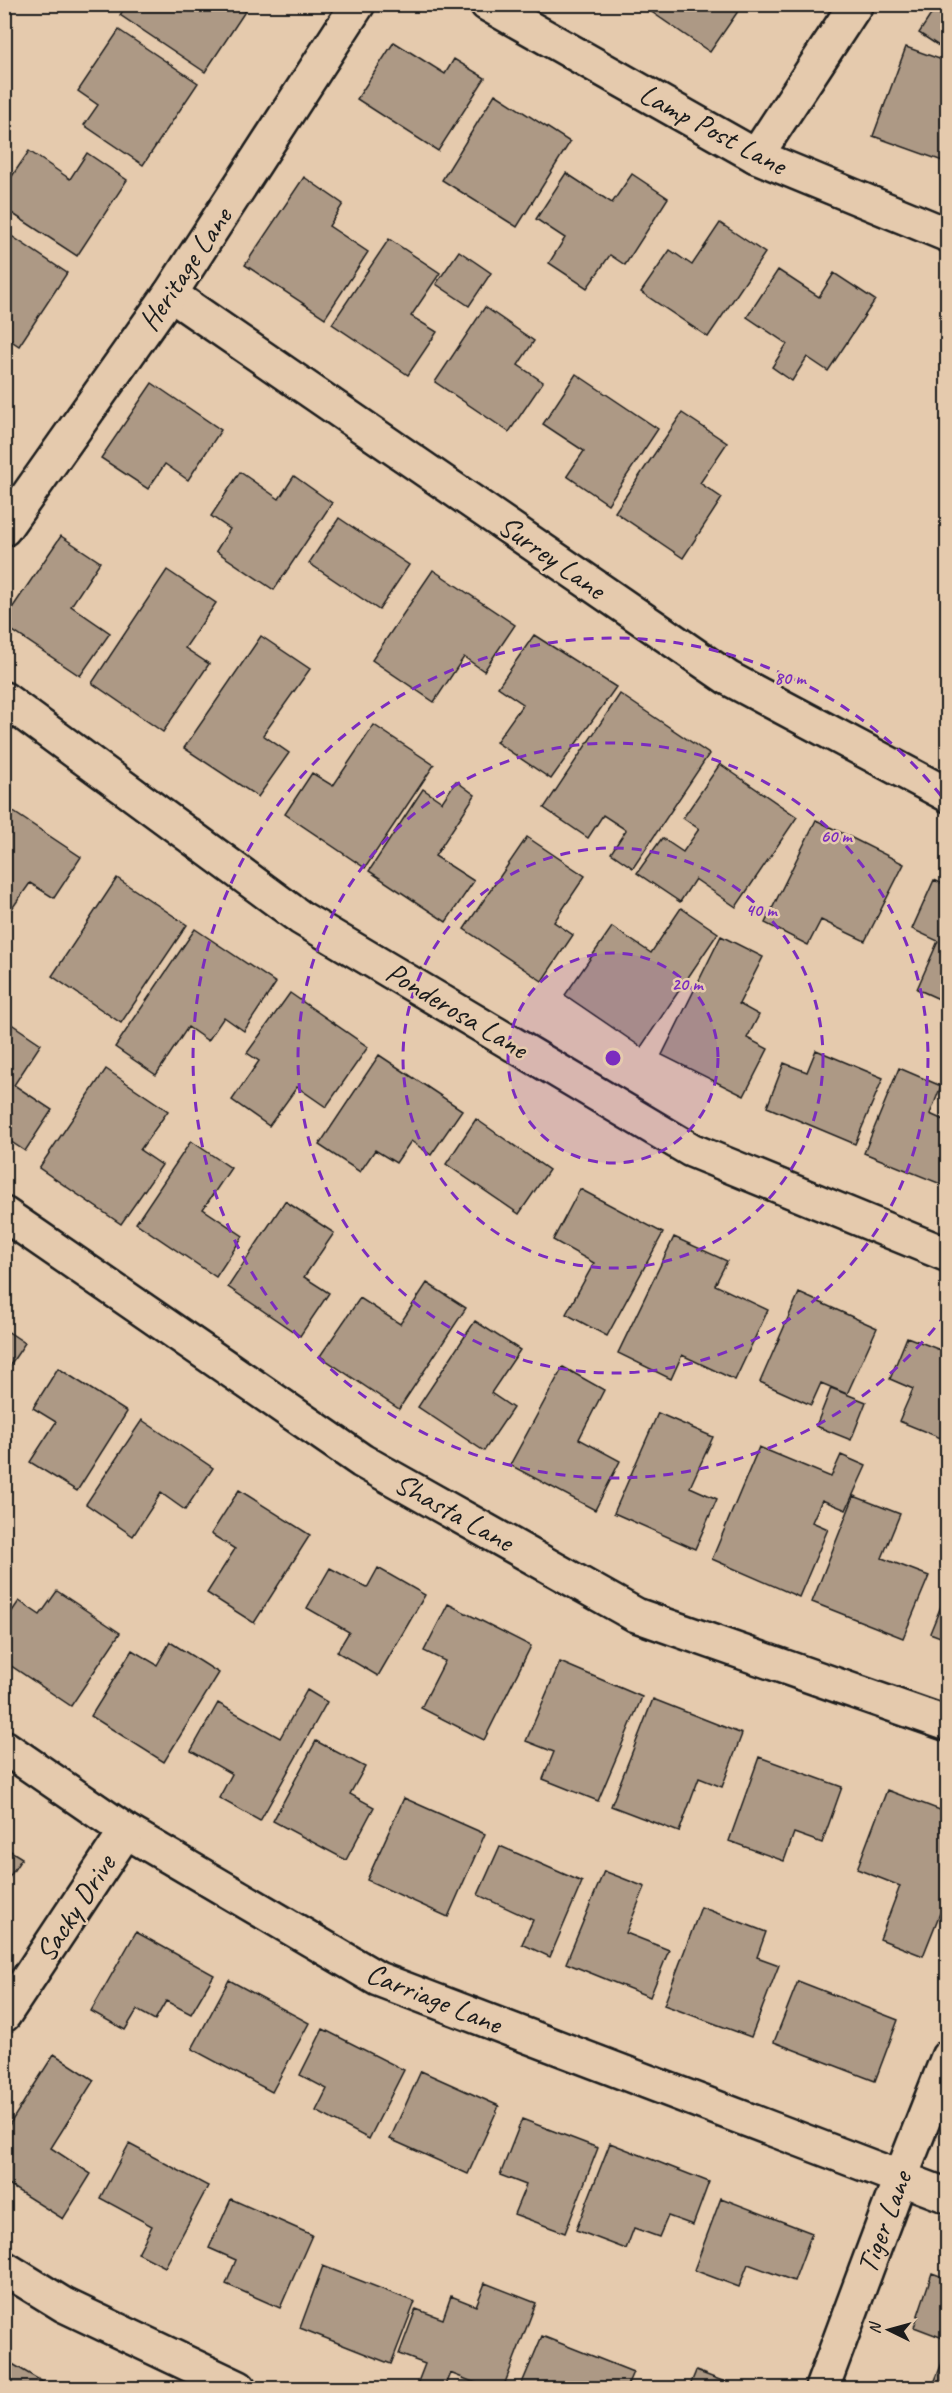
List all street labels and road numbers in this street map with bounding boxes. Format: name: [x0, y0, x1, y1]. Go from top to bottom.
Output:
street label: Lamp Post Lane: [633, 74, 795, 185]
street label: Heritage Lane: [130, 198, 241, 338]
street label: Surrey Lane: [491, 506, 615, 609]
street label: Ponderosa Lane: [379, 953, 537, 1068]
street label: Shasta Lane: [388, 1464, 522, 1561]
street label: Sacky Drive: [26, 1845, 125, 1969]
street label: Carriage Lane: [361, 1954, 509, 2043]
street label: Tiger Lane: [848, 2163, 921, 2279]

